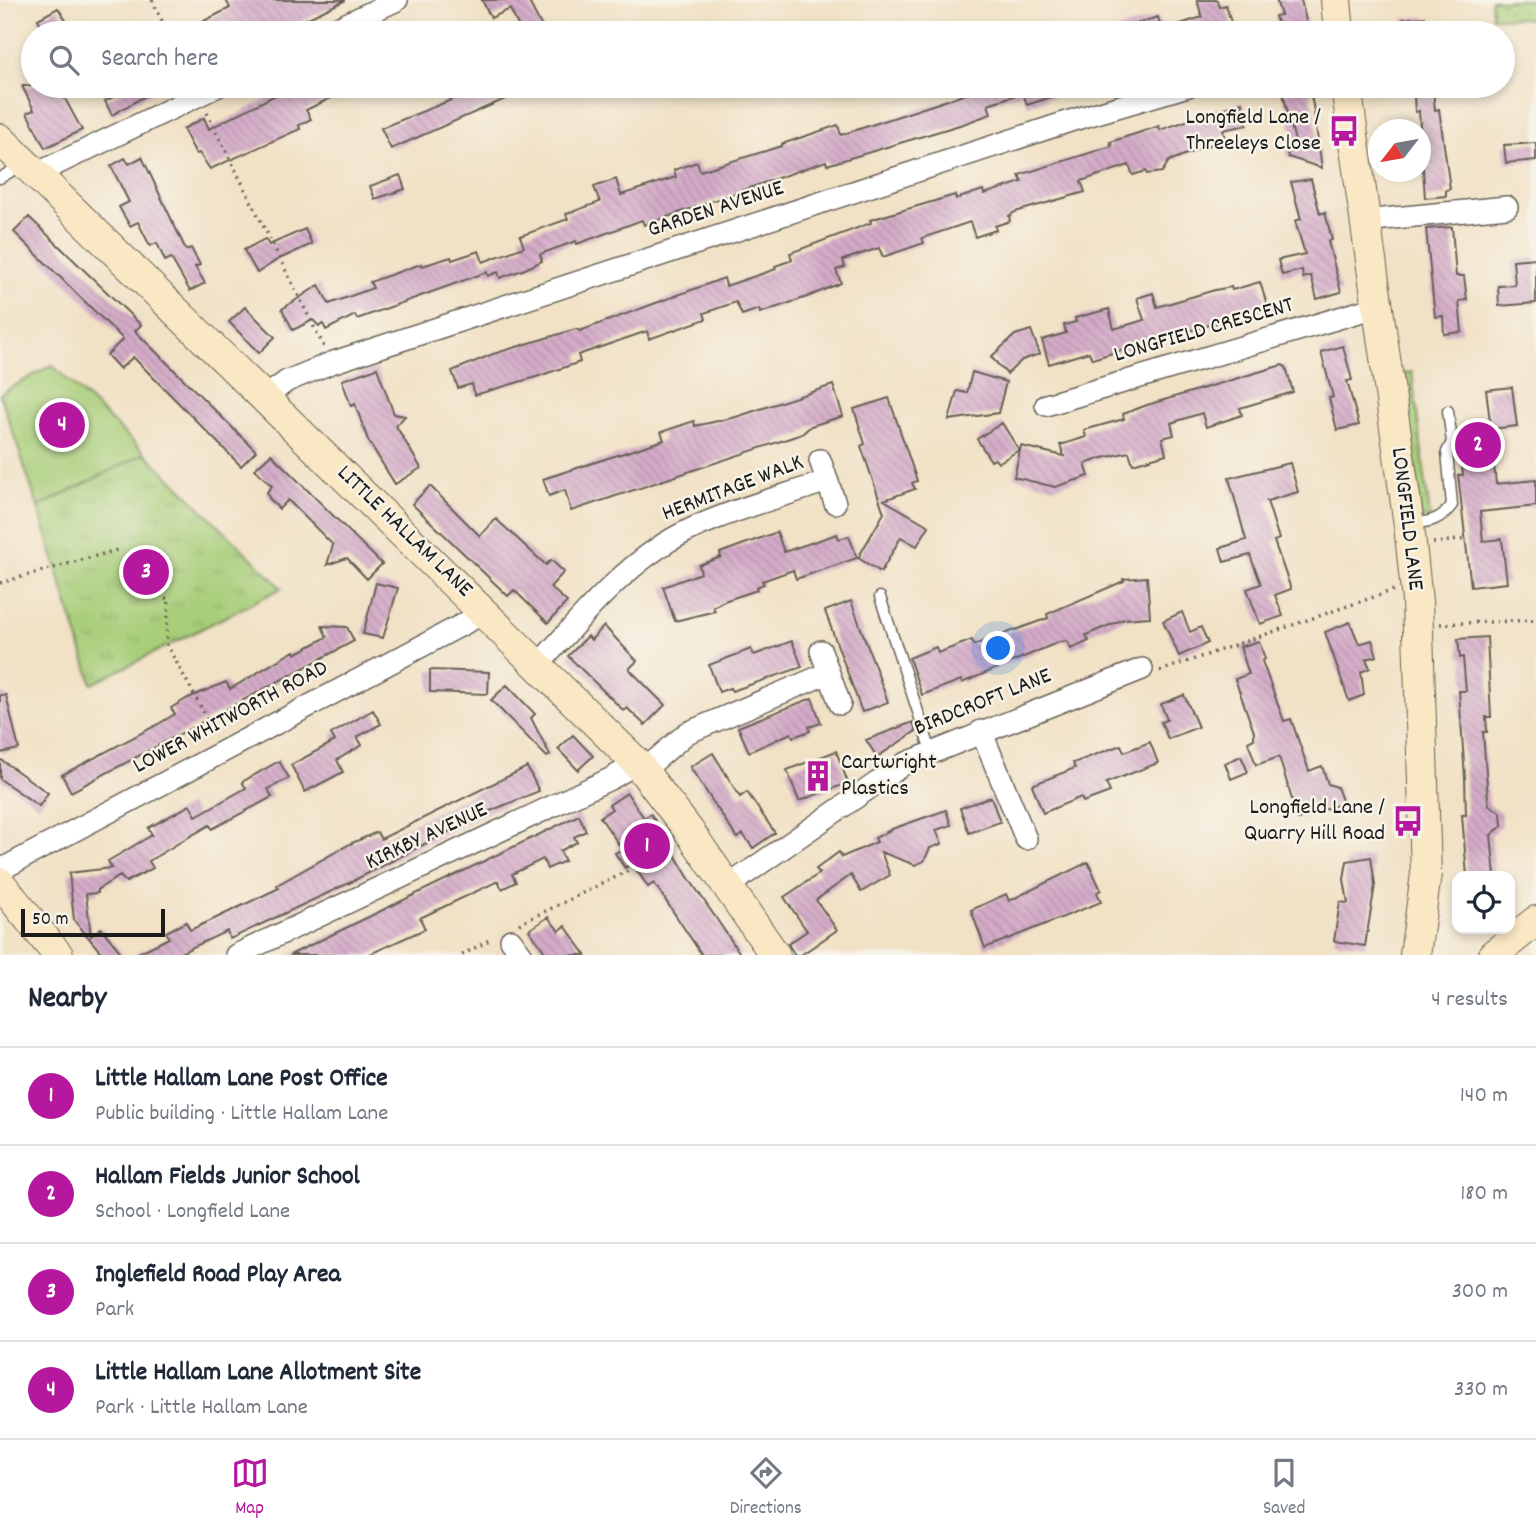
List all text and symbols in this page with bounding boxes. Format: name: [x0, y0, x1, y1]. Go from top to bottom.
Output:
search box: [21, 21, 1515, 98]
icon: search: [45, 41, 83, 79]
text: Search here: [101, 41, 219, 78]
place label: Longfield Lane / Threeleys Close: [1186, 102, 1321, 161]
bus stop icon: Longfield Lane / Threeleys Close: [1327, 114, 1361, 148]
north arrow: [1368, 119, 1431, 182]
street label: GARDEN AVENUE: [644, 172, 789, 248]
street label: LONGFIELD CRESCENT: [1110, 290, 1298, 372]
pin: 4: [39, 399, 85, 451]
pin: 2: [1455, 419, 1501, 471]
street label: LONGFIELD LANE: [1381, 446, 1431, 593]
street label: HERMITAGE WALK: [658, 447, 808, 531]
street label: LITTLE HALLAM LANE: [328, 458, 480, 606]
pin: 3: [123, 546, 169, 598]
your location: [981, 631, 1015, 665]
street label: LOWER WHITWORTH ROAD: [128, 653, 335, 783]
street label: BIRDCROFT LANE: [909, 660, 1057, 746]
place label: Cartwright Plastics: [841, 747, 937, 806]
building icon: Cartwright Plastics: [801, 759, 835, 793]
place label: Longfield Lane / Quarry Hill Road: [1244, 792, 1385, 851]
street label: KIRKBY AVENUE: [361, 794, 494, 880]
bus stop icon: Longfield Lane / Quarry Hill Road: [1391, 804, 1425, 838]
pin: 1: [624, 820, 670, 872]
map controls: [1452, 871, 1515, 934]
button: locate: [1452, 871, 1515, 934]
scale bar: [21, 906, 164, 938]
text: 50 m: [32, 907, 69, 934]
text: Nearby: [28, 979, 106, 1022]
text: 4 results: [1431, 984, 1508, 1017]
text: Little Hallam Lane Post Office: [95, 1061, 388, 1098]
text: 1: [48, 1080, 54, 1113]
text: 140 m: [1460, 1080, 1508, 1113]
text: Public building · Little Hallam Lane: [95, 1098, 388, 1131]
text: Hallam Fields Junior School: [95, 1159, 360, 1196]
text: 2: [46, 1178, 56, 1211]
text: 180 m: [1460, 1178, 1508, 1211]
text: School · Longfield Lane: [95, 1196, 290, 1229]
text: Inglefield Road Play Area: [95, 1257, 341, 1294]
text: 3: [46, 1276, 56, 1309]
text: 300 m: [1452, 1276, 1508, 1309]
text: Park: [95, 1294, 134, 1327]
text: Little Hallam Lane Allotment Site: [95, 1355, 421, 1392]
text: 4: [46, 1374, 56, 1407]
text: 330 m: [1454, 1374, 1508, 1407]
text: Park · Little Hallam Lane: [95, 1392, 308, 1425]
tab: Map: [231, 1454, 269, 1523]
tab: Directions: [730, 1454, 802, 1523]
tab: Saved: [1263, 1454, 1305, 1523]

